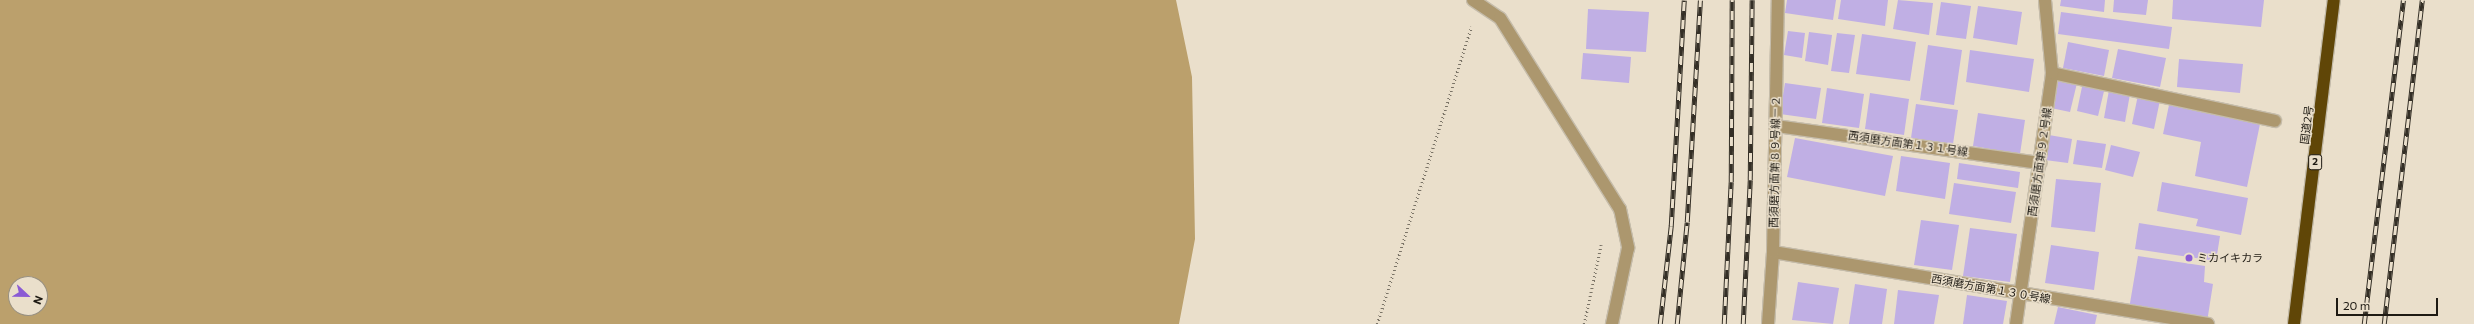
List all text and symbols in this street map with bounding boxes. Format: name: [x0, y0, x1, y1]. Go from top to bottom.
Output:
street label: 西須磨方面第８９号線－２: [1767, 96, 1783, 228]
street label: 国道2号: [2298, 105, 2316, 145]
street label: 西須磨方面第９２号線: [2026, 107, 2054, 217]
street label: 西須磨方面第１３１号線: [1847, 129, 1969, 159]
road number: 2: [2308, 154, 2322, 170]
place label: ミカイキカラ: [2197, 251, 2263, 265]
marker: ミカイキカラ: [2184, 253, 2194, 263]
street label: 西須磨方面第１３０号線: [1930, 272, 2052, 306]
north arrow: [8, 276, 48, 316]
scale bar: [2338, 290, 2440, 316]
text: N: [31, 294, 46, 307]
text: 20 m: [2343, 298, 2370, 312]

